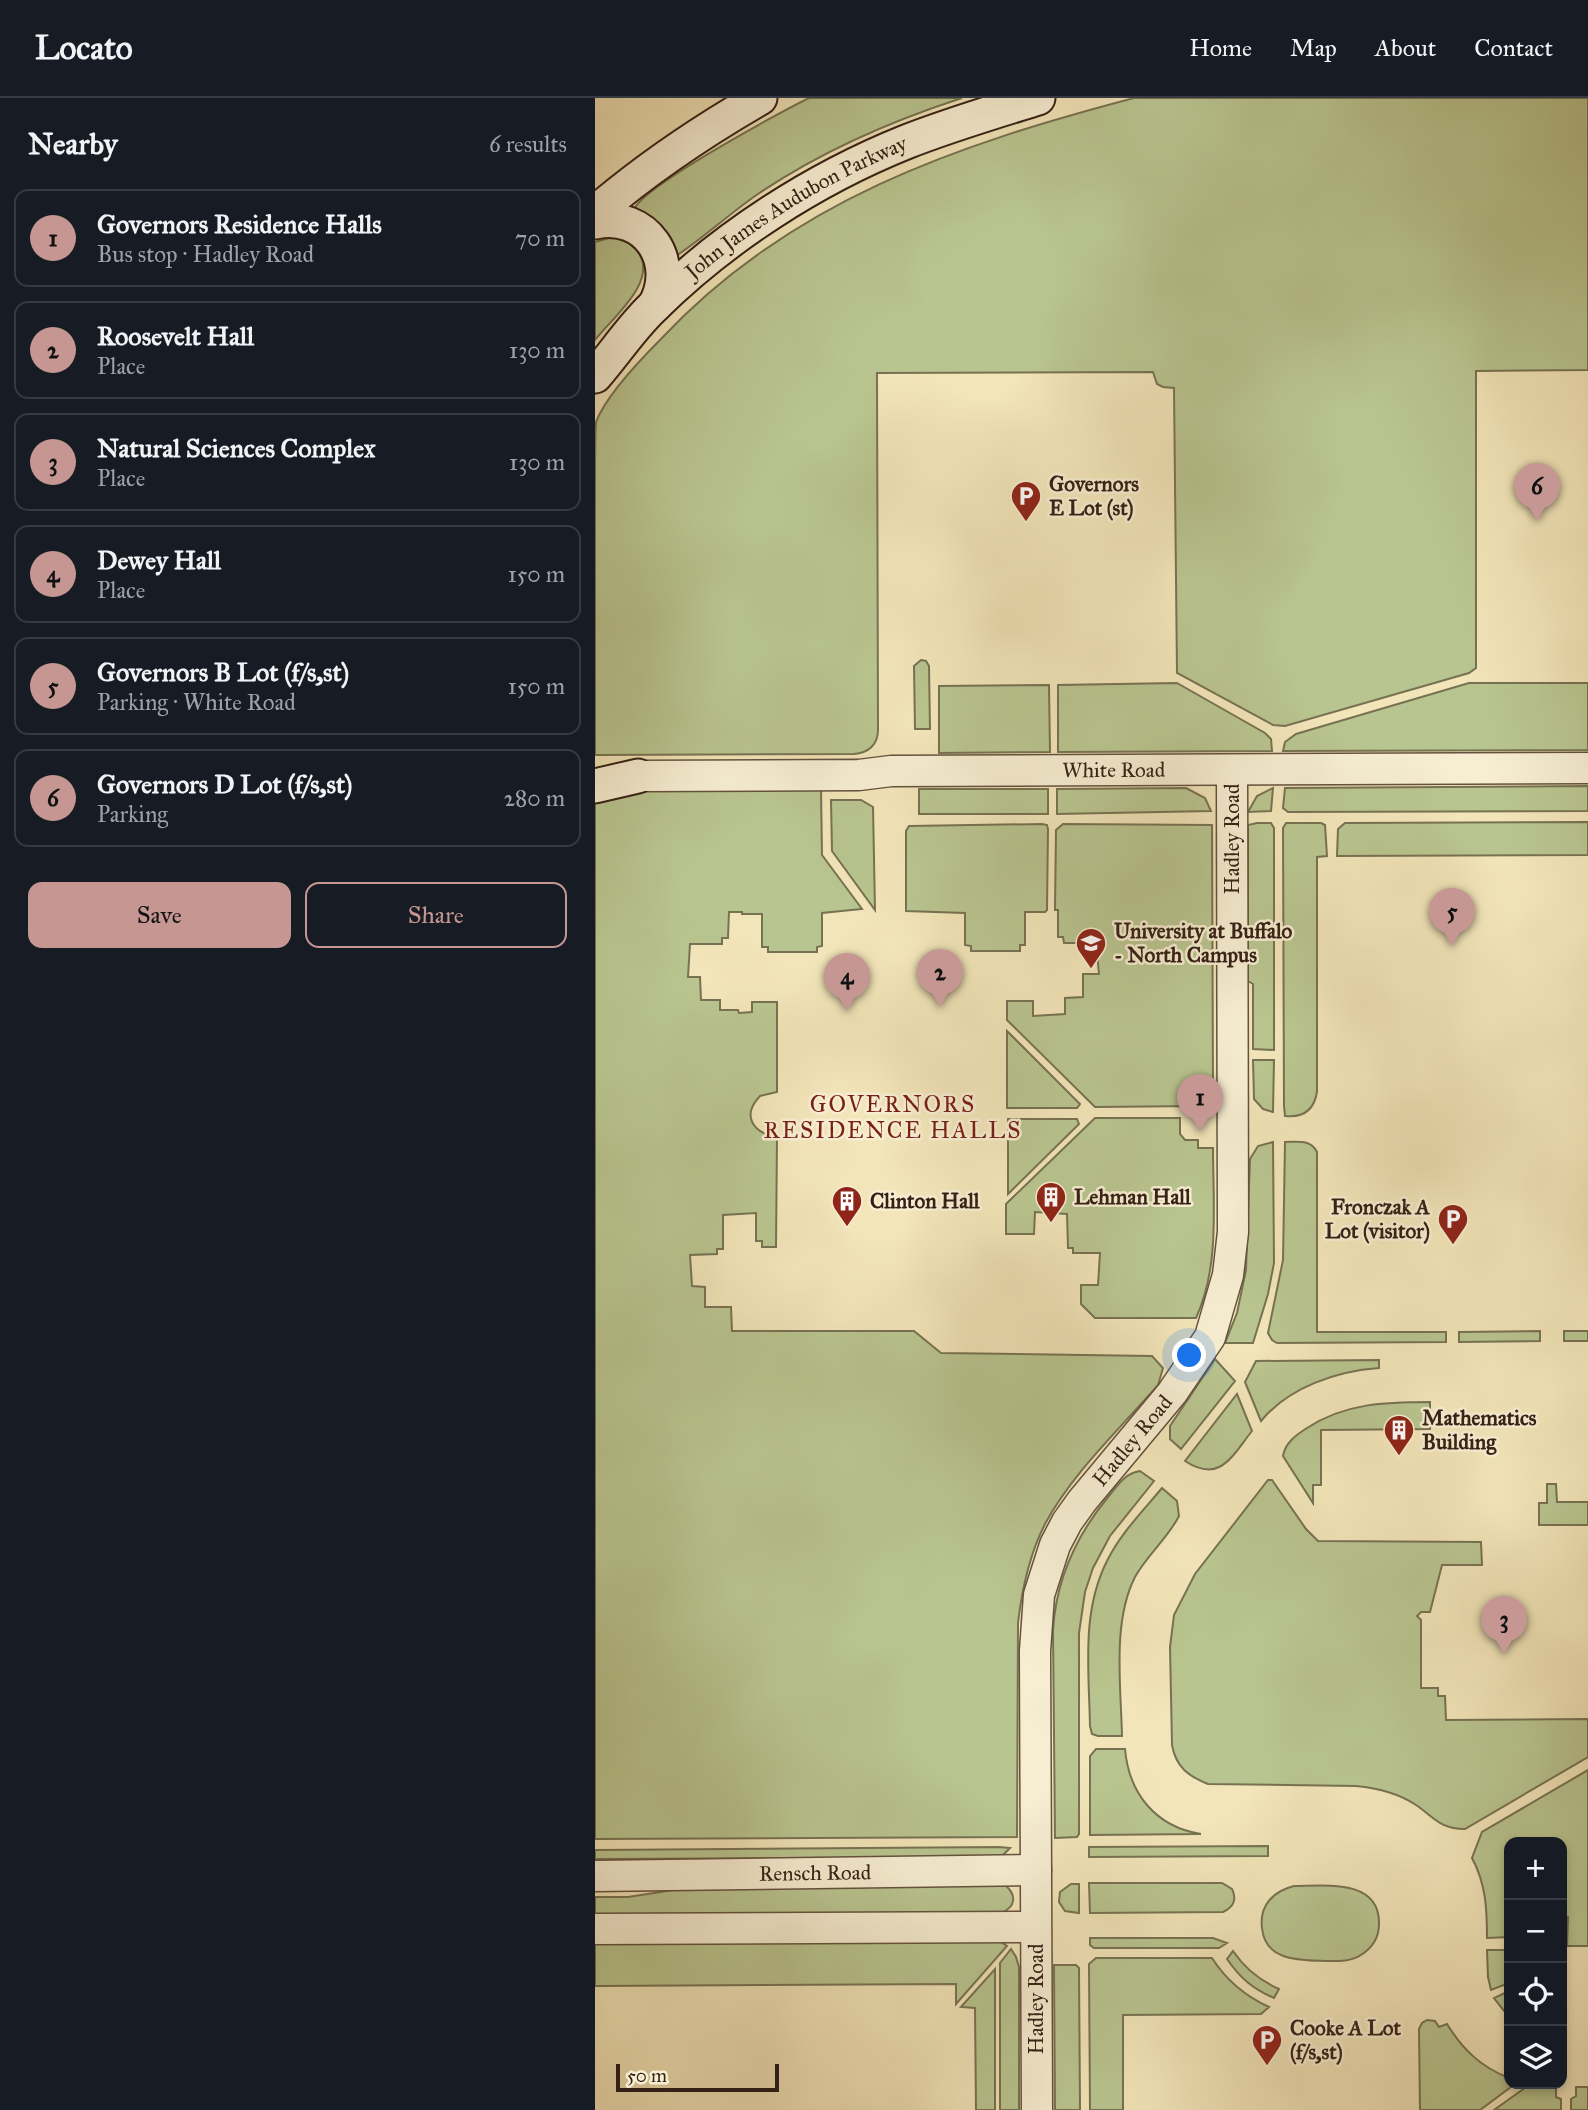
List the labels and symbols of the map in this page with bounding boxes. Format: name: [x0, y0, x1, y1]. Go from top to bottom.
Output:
street label: John James Audubon Parkway: [678, 130, 912, 286]
pin: 6: [1514, 463, 1560, 521]
place label: Governors E Lot (st): [1049, 471, 1139, 521]
parking icon: Governors E Lot (st): [1009, 479, 1043, 523]
street label: White Road: [1062, 757, 1166, 783]
street label: Hadley Road: [1219, 783, 1245, 894]
pin: 5: [1429, 888, 1475, 946]
place label: University at Buffalo - North Campus: [1114, 918, 1292, 968]
school or university icon: University at Buffalo - North Campus: [1074, 926, 1108, 970]
pin: 2: [917, 949, 963, 1007]
pin: 4: [824, 953, 870, 1011]
pin: 1: [1177, 1074, 1223, 1132]
district label: GOVERNORS RESIDENCE HALLS: [763, 1090, 1023, 1144]
building icon: Lehman Hall: [1034, 1180, 1068, 1224]
building icon: Clinton Hall: [830, 1184, 864, 1228]
place label: Lehman Hall: [1074, 1184, 1192, 1210]
place label: Clinton Hall: [870, 1188, 981, 1214]
place label: Fronczak A Lot (visitor): [1325, 1194, 1431, 1244]
parking icon: Fronczak A Lot (visitor): [1436, 1202, 1470, 1246]
your location: [1172, 1338, 1206, 1372]
street label: Hadley Road: [1087, 1389, 1178, 1492]
place label: Mathematics Building: [1422, 1405, 1537, 1455]
building icon: Mathematics Building: [1382, 1413, 1416, 1457]
pin: 3: [1481, 1596, 1527, 1654]
street label: Rensch Road: [759, 1859, 872, 1887]
street label: Hadley Road: [1023, 1943, 1049, 2054]
place label: Cooke A Lot (f/s,st): [1290, 2015, 1401, 2065]
parking icon: Cooke A Lot (f/s,st): [1250, 2023, 1284, 2067]
scale bar: [616, 2061, 779, 2093]

